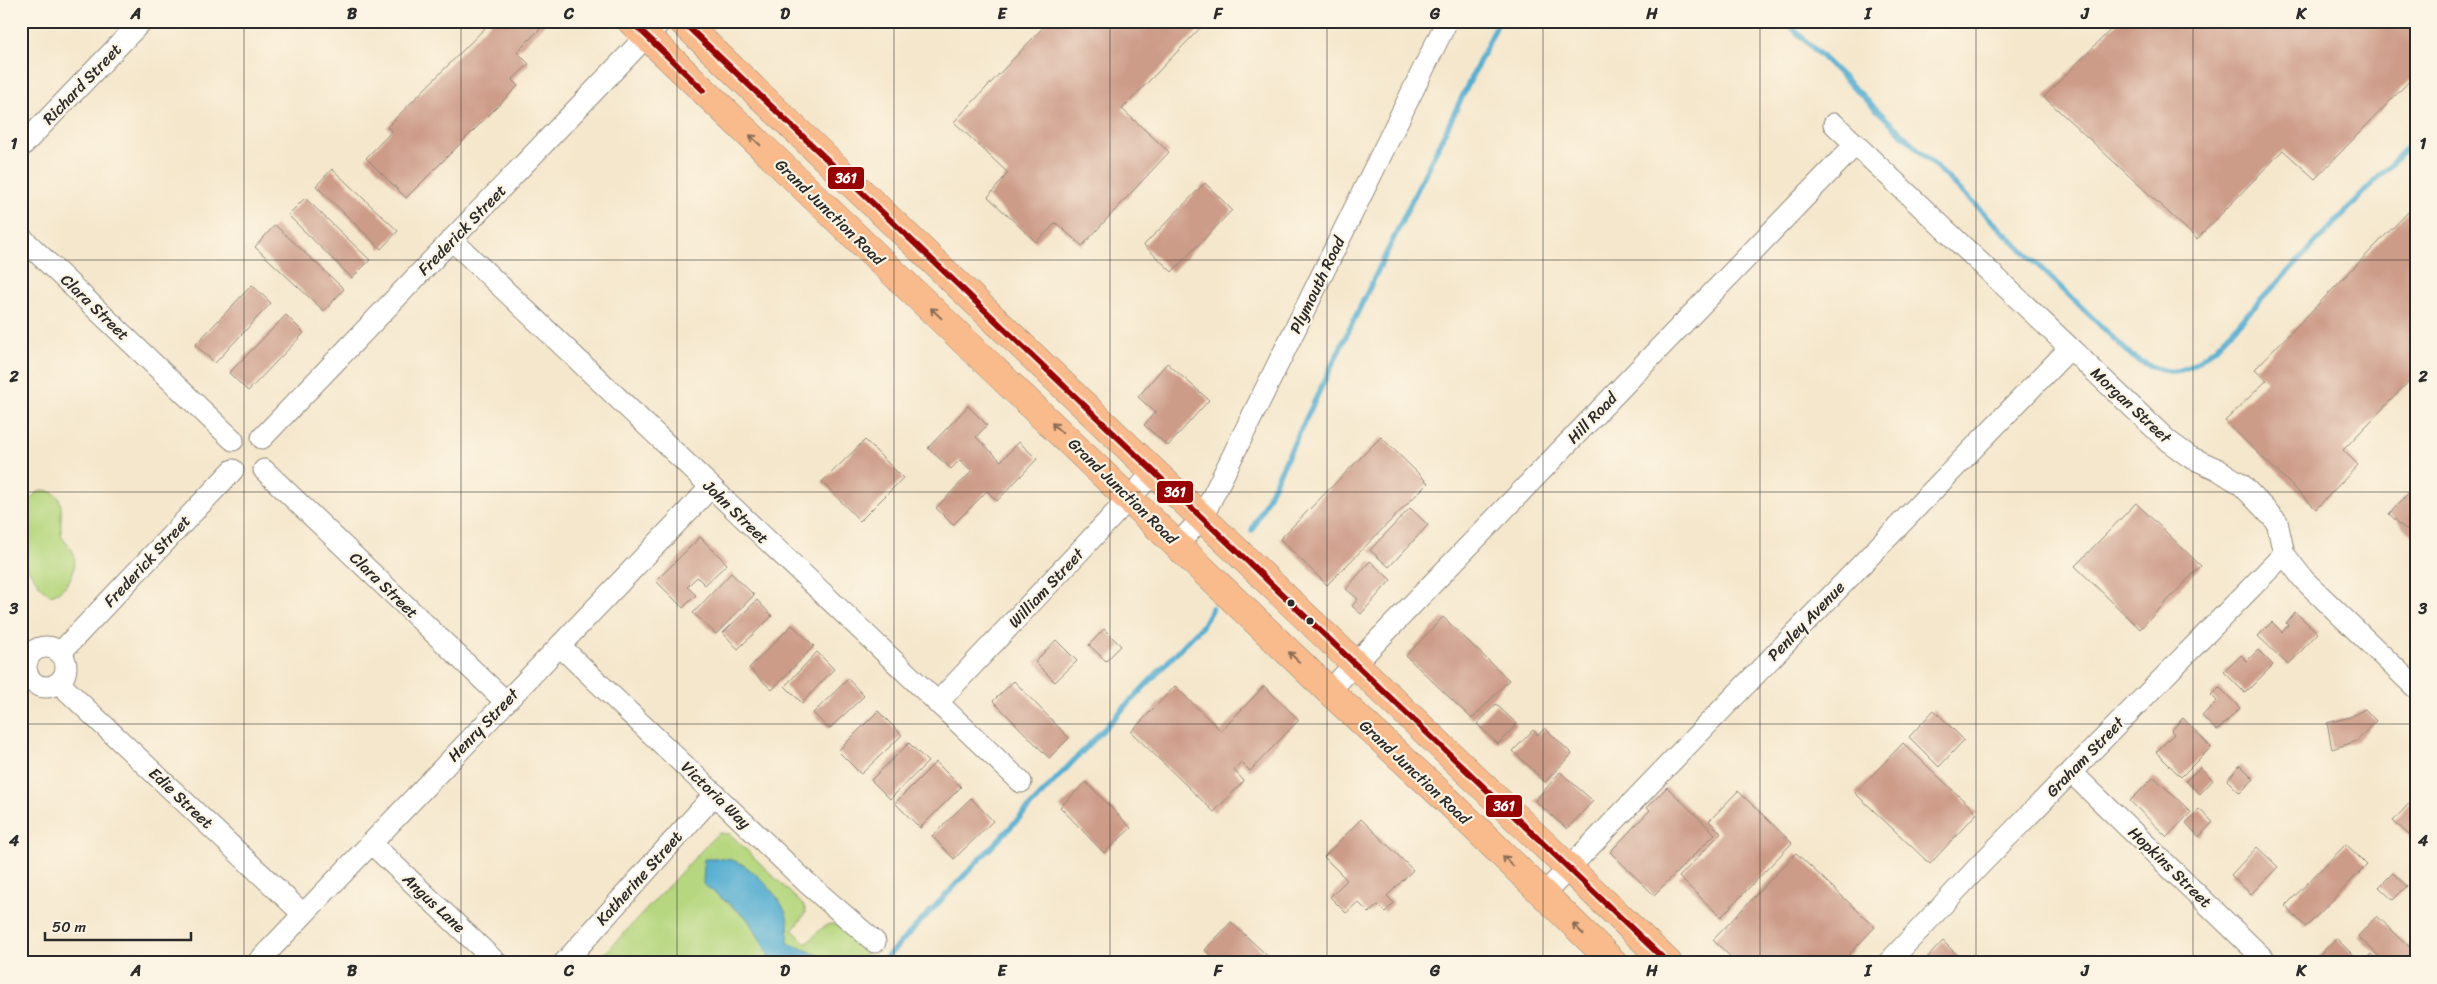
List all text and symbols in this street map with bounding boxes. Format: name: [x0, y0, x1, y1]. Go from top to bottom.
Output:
text: A: [130, 0, 141, 28]
text: B: [347, 0, 358, 28]
text: C: [563, 0, 575, 28]
text: D: [780, 0, 790, 28]
text: E: [998, 0, 1008, 28]
text: F: [1213, 0, 1224, 28]
text: G: [1429, 0, 1441, 28]
text: H: [1645, 0, 1658, 28]
text: I: [1864, 0, 1873, 28]
text: J: [2080, 0, 2090, 28]
text: K: [2295, 0, 2307, 28]
street label: Richard Street: [35, 36, 129, 132]
text: 1: [11, 129, 18, 158]
text: 1: [2420, 129, 2427, 158]
one-way arrow: [749, 134, 762, 146]
street label: Grand Junction Road: [768, 151, 893, 274]
line badge: 361: [827, 166, 865, 190]
text: 361: [834, 166, 857, 191]
street label: Frederick Street: [410, 177, 514, 283]
street label: Plymouth Road: [1281, 230, 1354, 339]
street label: Clara Street: [54, 266, 136, 348]
one-way arrow: [930, 307, 942, 319]
street label: Morgan Street: [2084, 359, 2179, 451]
text: 2: [8, 362, 19, 391]
text: 2: [2417, 362, 2428, 391]
street label: Hill Road: [1560, 384, 1626, 451]
one-way arrow: [1051, 422, 1063, 434]
street label: Grand Junction Road: [1061, 430, 1186, 553]
street label: John Street: [695, 472, 776, 551]
line badge: 361: [1156, 480, 1194, 504]
text: 361: [1163, 480, 1186, 505]
street label: Frederick Street: [96, 508, 198, 614]
street label: William Street: [1001, 541, 1092, 635]
street label: Clara Street: [343, 544, 425, 626]
street label: Penley Avenue: [1760, 574, 1852, 668]
text: 3: [9, 594, 19, 623]
text: 3: [2418, 594, 2428, 623]
unlabelled marker: [1286, 598, 1296, 608]
unlabelled marker: [1305, 616, 1315, 626]
one-way arrow: [1288, 651, 1300, 663]
street label: Henry Street: [440, 681, 526, 769]
street label: Graham Street: [2039, 709, 2132, 804]
street label: Grand Junction Road: [1352, 712, 1479, 833]
street label: Victoria Way: [674, 754, 759, 837]
street label: Edie Street: [142, 760, 220, 836]
line badge: 361: [1485, 794, 1523, 818]
text: 361: [1492, 794, 1515, 819]
street label: Hopkins Street: [2121, 819, 2219, 915]
street label: Katherine Street: [588, 824, 690, 932]
text: 4: [8, 826, 19, 855]
text: 4: [2417, 826, 2428, 855]
one-way arrow: [1502, 855, 1515, 867]
street label: Angus Lane: [395, 865, 473, 940]
scale bar: [45, 909, 191, 941]
text: 50 m: [52, 914, 87, 940]
one-way arrow: [1572, 923, 1585, 935]
text: A: [130, 956, 141, 984]
text: B: [347, 956, 358, 984]
text: C: [563, 956, 575, 984]
text: D: [780, 956, 790, 984]
text: E: [998, 956, 1008, 984]
text: F: [1213, 956, 1224, 984]
text: G: [1429, 956, 1441, 984]
text: H: [1645, 956, 1658, 984]
text: I: [1864, 956, 1873, 984]
text: J: [2080, 956, 2090, 984]
text: K: [2295, 956, 2307, 984]

